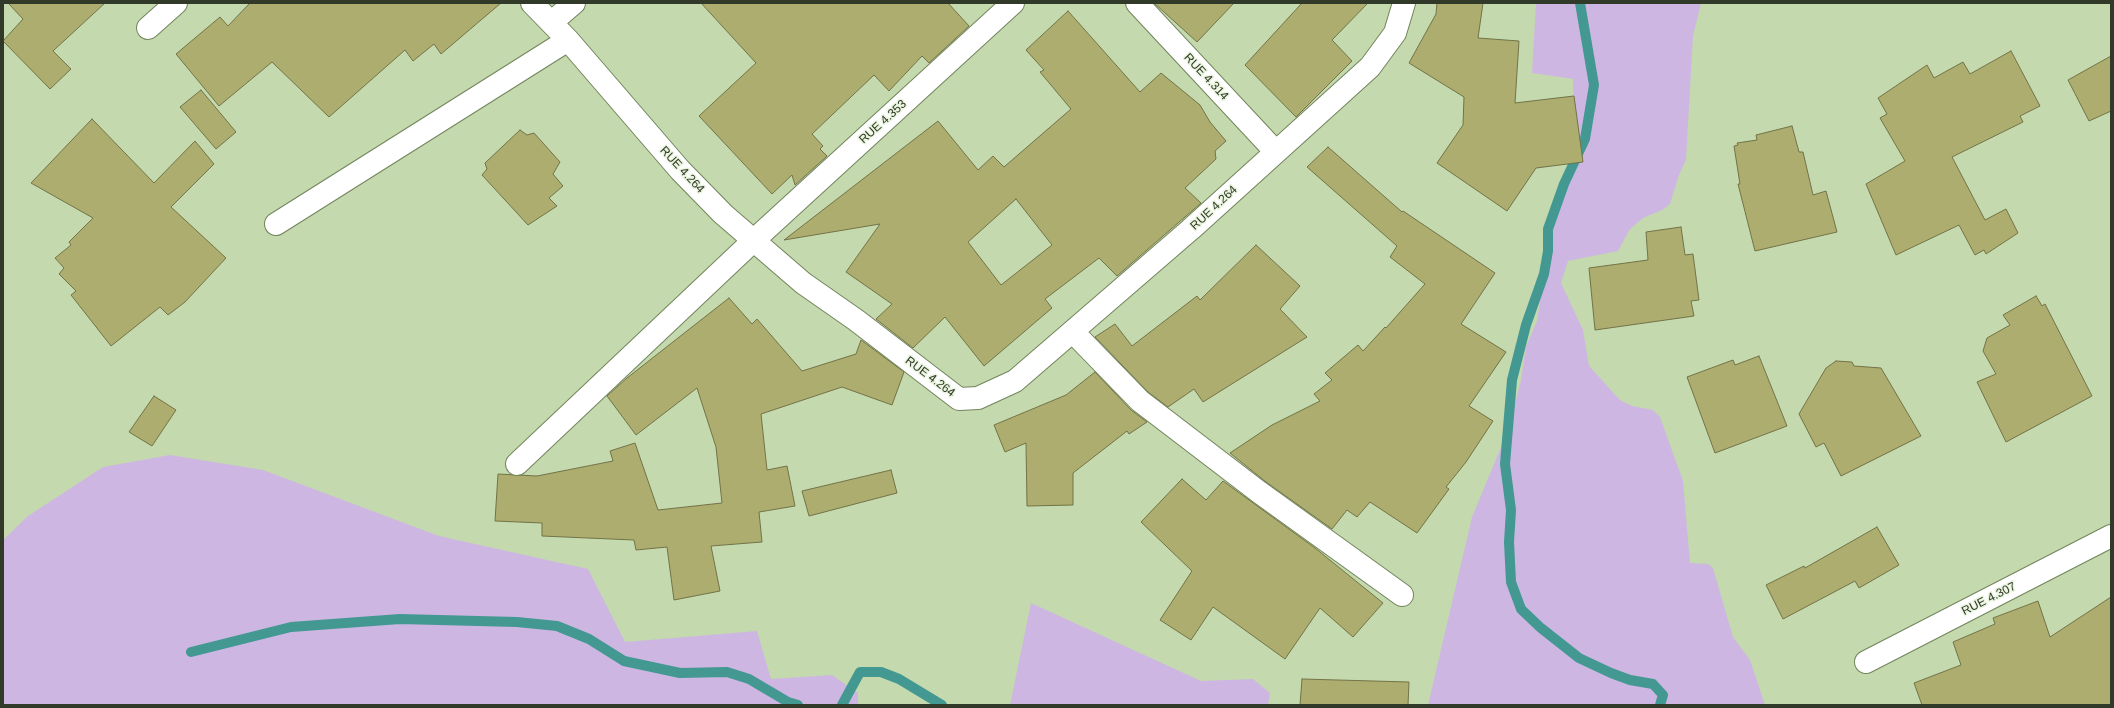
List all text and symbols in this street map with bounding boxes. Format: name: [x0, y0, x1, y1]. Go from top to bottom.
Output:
street label: RUE 4.314: [1181, 51, 1231, 103]
street label: RUE 4.353: [856, 97, 910, 147]
street label: RUE 4.264: [657, 144, 707, 196]
street label: RUE 4.264: [1188, 183, 1240, 233]
street label: RUE 4.264: [902, 354, 958, 400]
street label: RUE 4.307: [1960, 579, 2018, 619]

